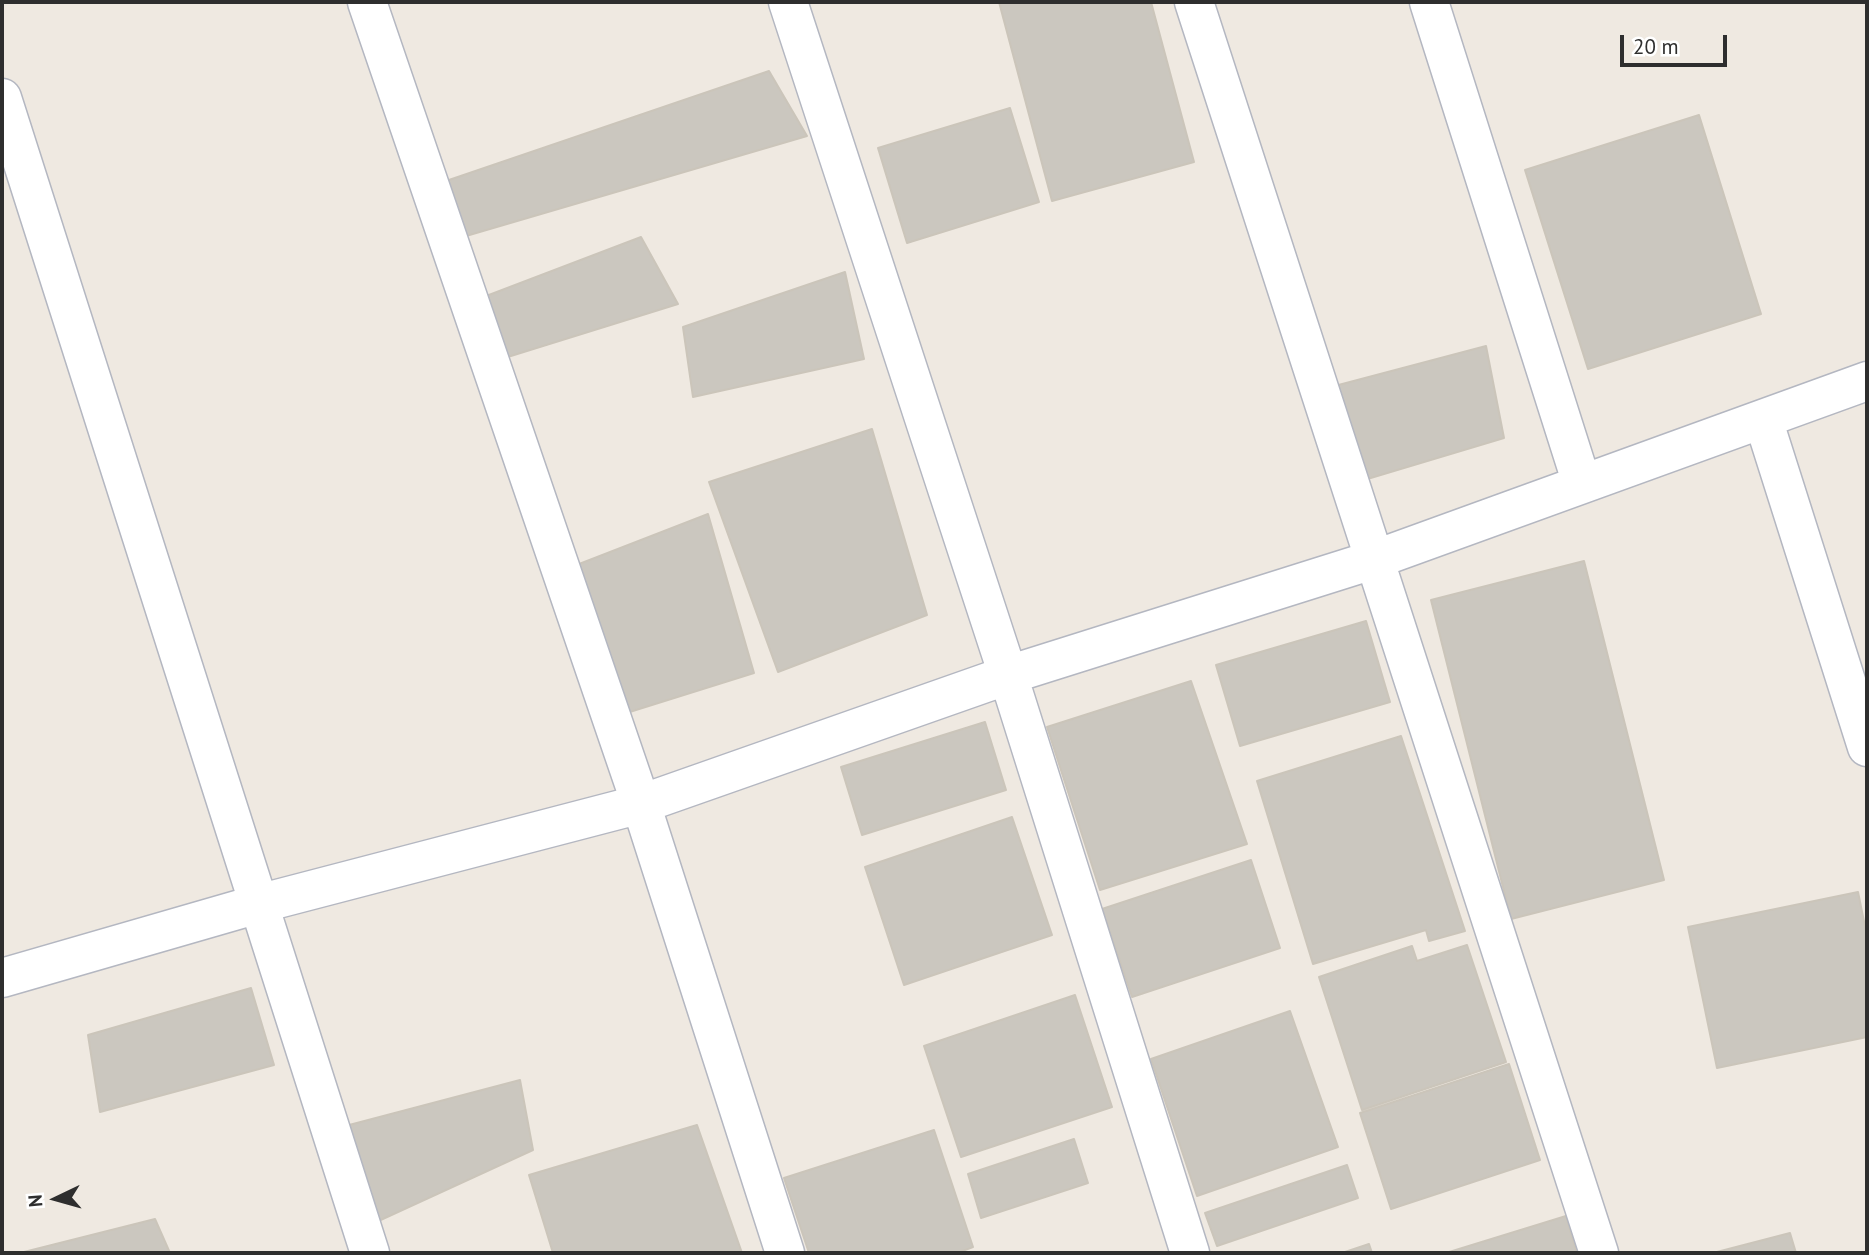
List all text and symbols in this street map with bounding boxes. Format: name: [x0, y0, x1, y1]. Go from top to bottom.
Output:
scale bar: [1624, 21, 1731, 65]
text: 20 m: [1633, 33, 1679, 60]
north arrow: [21, 1164, 91, 1234]
text: N: [23, 1194, 48, 1208]

